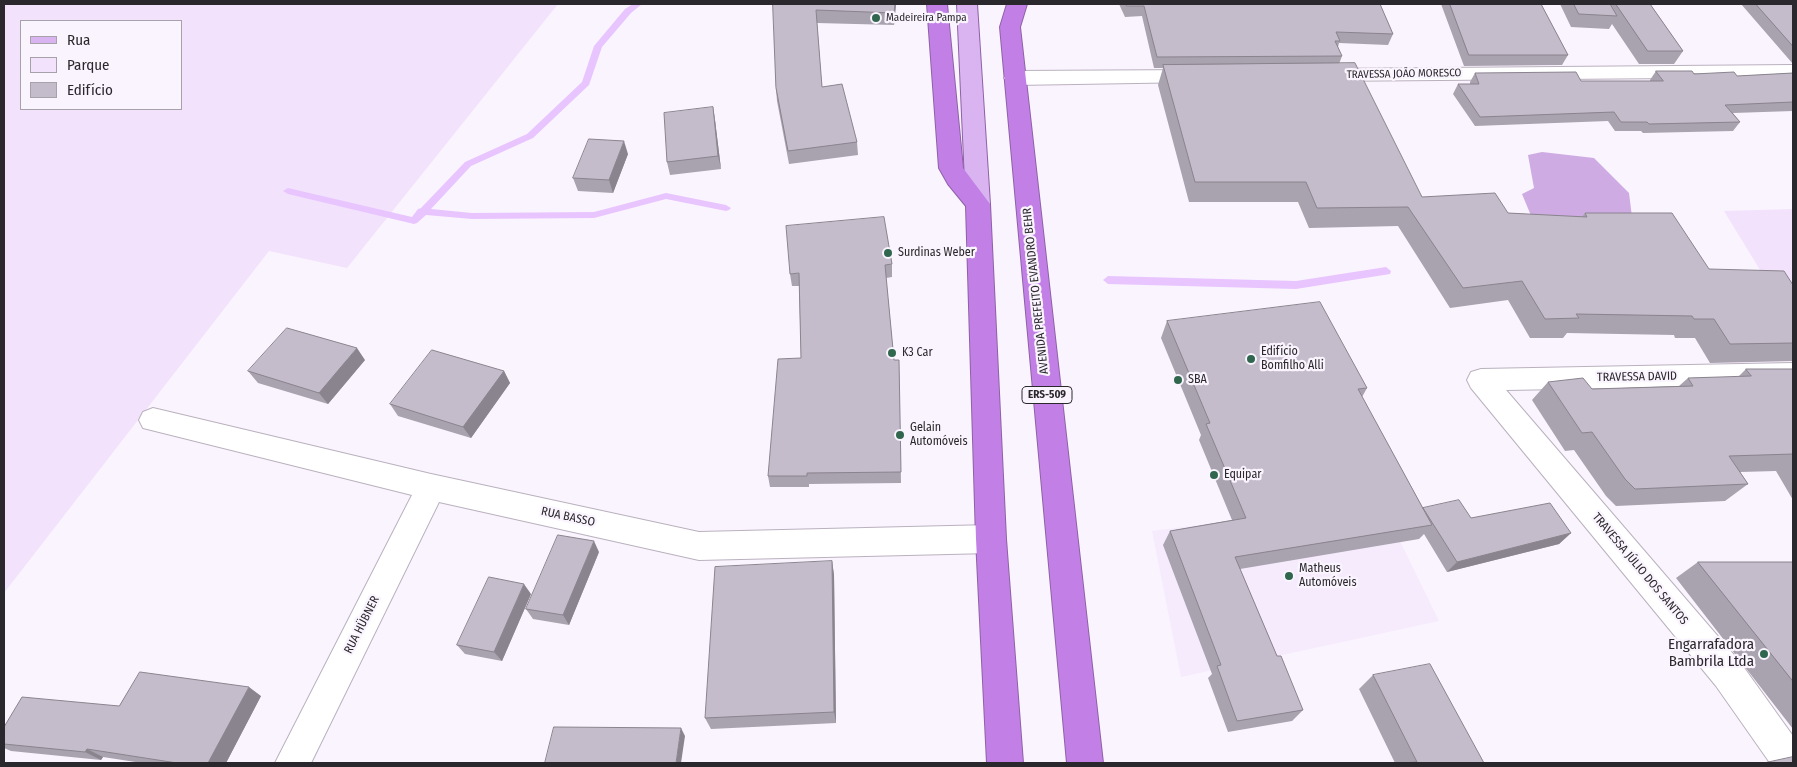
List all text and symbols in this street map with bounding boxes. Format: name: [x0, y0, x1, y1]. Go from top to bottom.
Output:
place label: Madeireira Pampa: [886, 11, 967, 25]
marker: Madeireira Pampa: [870, 12, 882, 24]
legend: [20, 20, 182, 110]
text: Rua: [67, 31, 90, 49]
text: Parque: [67, 56, 110, 74]
street label: TRAVESSA JOÃO MORESCO: [1346, 66, 1462, 82]
text: Edifício: [67, 81, 113, 99]
street label: AVENIDA PREFEITO EVANDRO BEHR: [1020, 207, 1052, 375]
place label: Surdinas Weber: [898, 246, 975, 260]
marker: Surdinas Weber: [882, 247, 894, 259]
place label: Edifício Bomfilho Alli: [1261, 345, 1324, 373]
place label: K3 Car: [902, 346, 933, 360]
marker: K3 Car: [886, 347, 898, 359]
marker: Edifício Bomfilho Alli: [1245, 353, 1257, 365]
street label: TRAVESSA DAVID: [1597, 369, 1677, 385]
place label: SBA: [1188, 373, 1207, 387]
marker: SBA: [1172, 374, 1184, 386]
road number: ERS-509: [1022, 386, 1072, 404]
place label: Gelain Automóveis: [910, 421, 968, 449]
marker: Gelain Automóveis: [894, 429, 906, 441]
place label: Equipar: [1224, 468, 1261, 482]
marker: Equipar: [1208, 469, 1220, 481]
street label: RUA BASSO: [540, 504, 596, 530]
street label: TRAVESSA JÚLIO DOS SANTOS: [1589, 510, 1691, 628]
place label: Matheus Automóveis: [1299, 562, 1357, 590]
marker: Matheus Automóveis: [1283, 570, 1295, 582]
street label: RUA HÜBNER: [341, 594, 383, 656]
place label: Engarrafadora Bambrila Ltda: [1668, 636, 1754, 671]
marker: Engarrafadora Bambrila Ltda: [1758, 648, 1770, 660]

